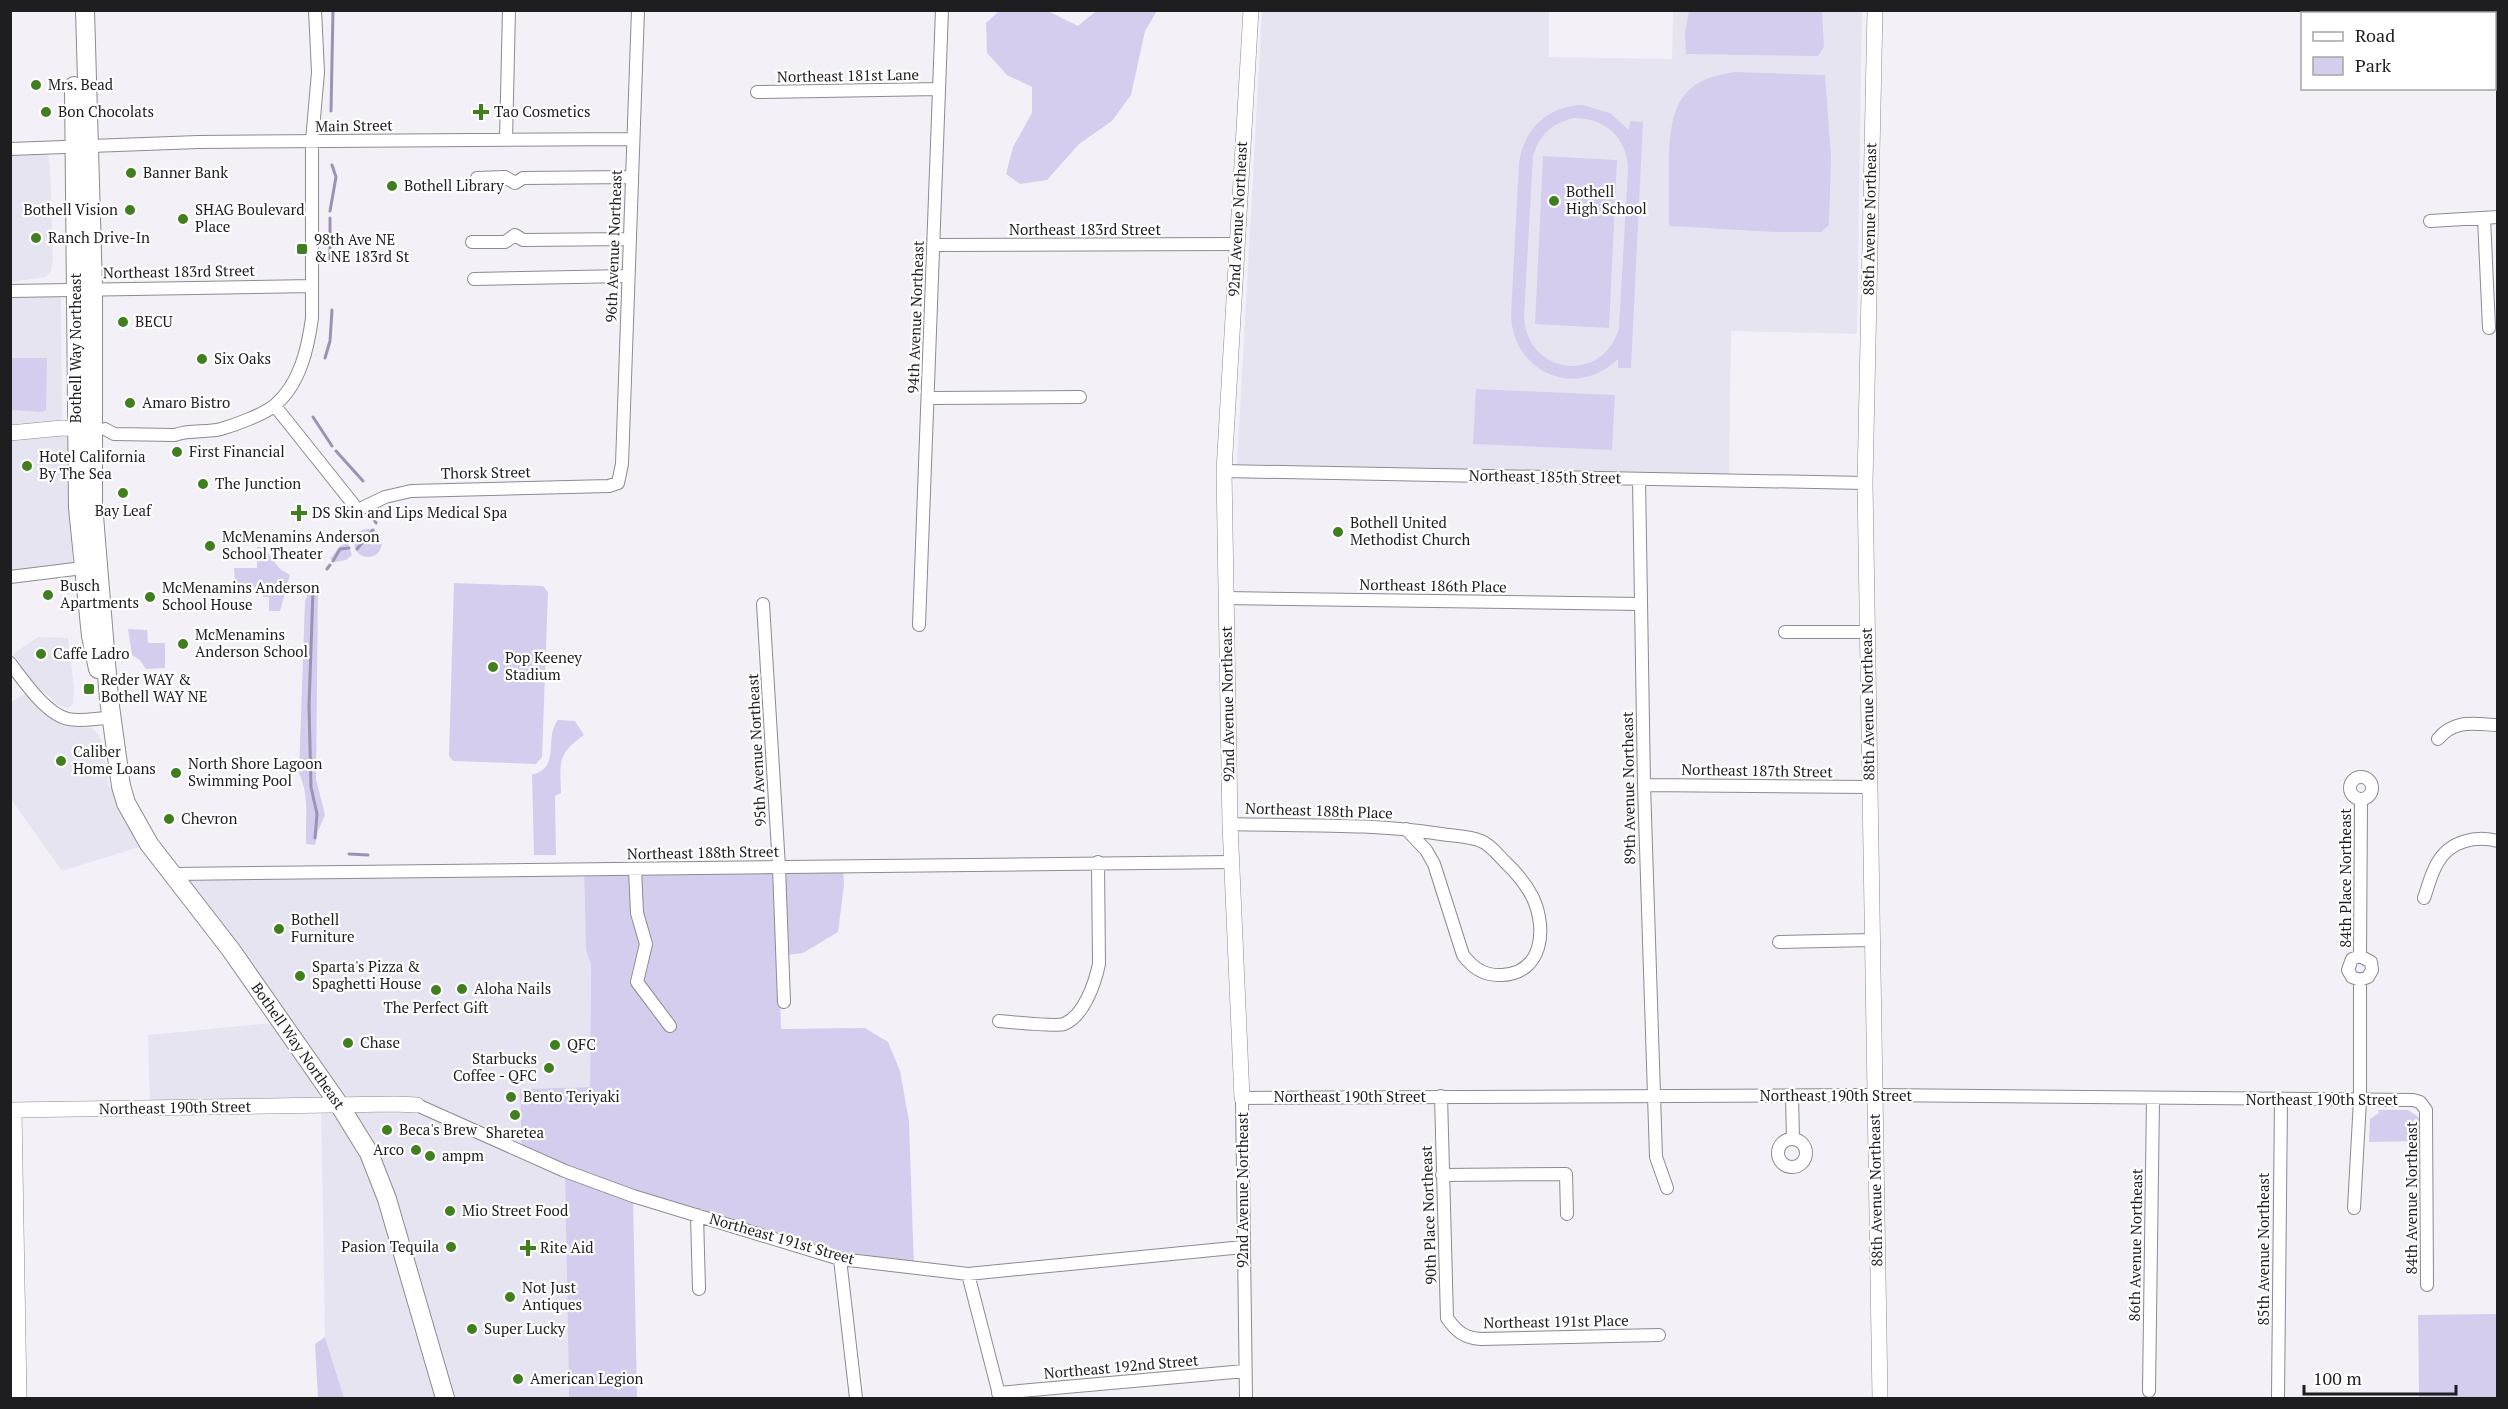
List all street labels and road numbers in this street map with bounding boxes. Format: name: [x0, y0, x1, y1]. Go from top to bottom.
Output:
street label: Northeast 181st Lane: [777, 64, 919, 86]
street label: Main Street: [315, 114, 393, 136]
street label: 92nd Avenue Northeast: [1223, 140, 1251, 297]
street label: 88th Avenue Northeast: [1858, 142, 1880, 296]
street label: 96th Avenue Northeast: [600, 169, 626, 323]
street label: Northeast 183rd Street: [1009, 219, 1161, 239]
street label: 94th Avenue Northeast: [902, 240, 928, 394]
street label: Northeast 183rd Street: [103, 260, 256, 282]
street label: Bothell Way Northeast: [65, 272, 85, 423]
street label: Thorsk Street: [441, 461, 532, 483]
street label: Northeast 185th Street: [1469, 465, 1622, 487]
street label: Northeast 186th Place: [1359, 574, 1507, 596]
street label: 92nd Avenue Northeast: [1216, 625, 1238, 782]
street label: 88th Avenue Northeast: [1856, 627, 1878, 781]
street label: 95th Avenue Northeast: [742, 673, 770, 827]
street label: 89th Avenue Northeast: [1617, 711, 1639, 865]
street label: Northeast 187th Street: [1681, 759, 1833, 781]
street label: Northeast 188th Place: [1245, 797, 1393, 823]
street label: 84th Place Northeast: [2335, 808, 2355, 948]
street label: Northeast 188th Street: [627, 841, 780, 863]
street label: Bothell Way Northeast: [248, 978, 350, 1113]
street label: Northeast 190th Street: [1760, 1085, 1913, 1105]
street label: Northeast 190th Street: [1274, 1086, 1427, 1106]
street label: Northeast 190th Street: [2246, 1089, 2399, 1109]
street label: Northeast 190th Street: [99, 1096, 252, 1118]
street label: 92nd Avenue Northeast: [1232, 1112, 1252, 1268]
street label: 88th Avenue Northeast: [1864, 1113, 1886, 1267]
street label: 84th Avenue Northeast: [2401, 1121, 2421, 1275]
street label: 90th Place Northeast: [1416, 1145, 1440, 1285]
street label: 86th Avenue Northeast: [2124, 1168, 2146, 1322]
street label: 85th Avenue Northeast: [2253, 1172, 2273, 1326]
street label: Northeast 191st Street: [707, 1208, 858, 1268]
street label: Northeast 191st Place: [1483, 1310, 1629, 1332]
street label: Northeast 192nd Street: [1043, 1349, 1199, 1383]

